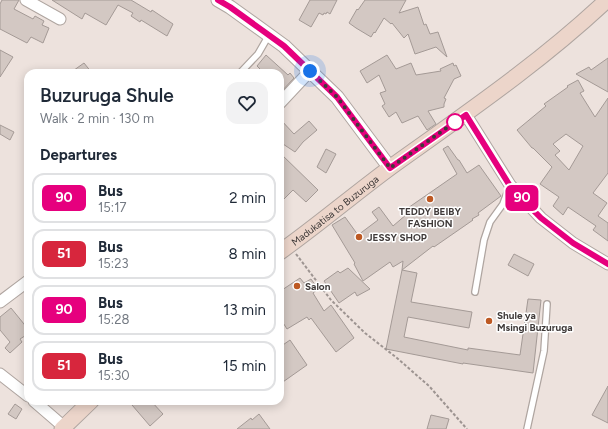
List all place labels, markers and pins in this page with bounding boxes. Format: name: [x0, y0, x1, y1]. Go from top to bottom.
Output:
unlabelled marker: [446, 113, 464, 131]
marker: TEDDY BEIBY FASHION: [425, 194, 435, 204]
place label: TEDDY BEIBY FASHION: [399, 205, 461, 230]
place label: JESSY SHOP: [367, 231, 427, 244]
marker: JESSY SHOP: [354, 232, 364, 242]
place label: Salon: [305, 280, 331, 293]
marker: Salon: [292, 281, 302, 291]
place label: Shule ya Msingi Buzuruga: [497, 309, 573, 334]
marker: Shule ya Msingi Buzuruga: [484, 316, 494, 326]

